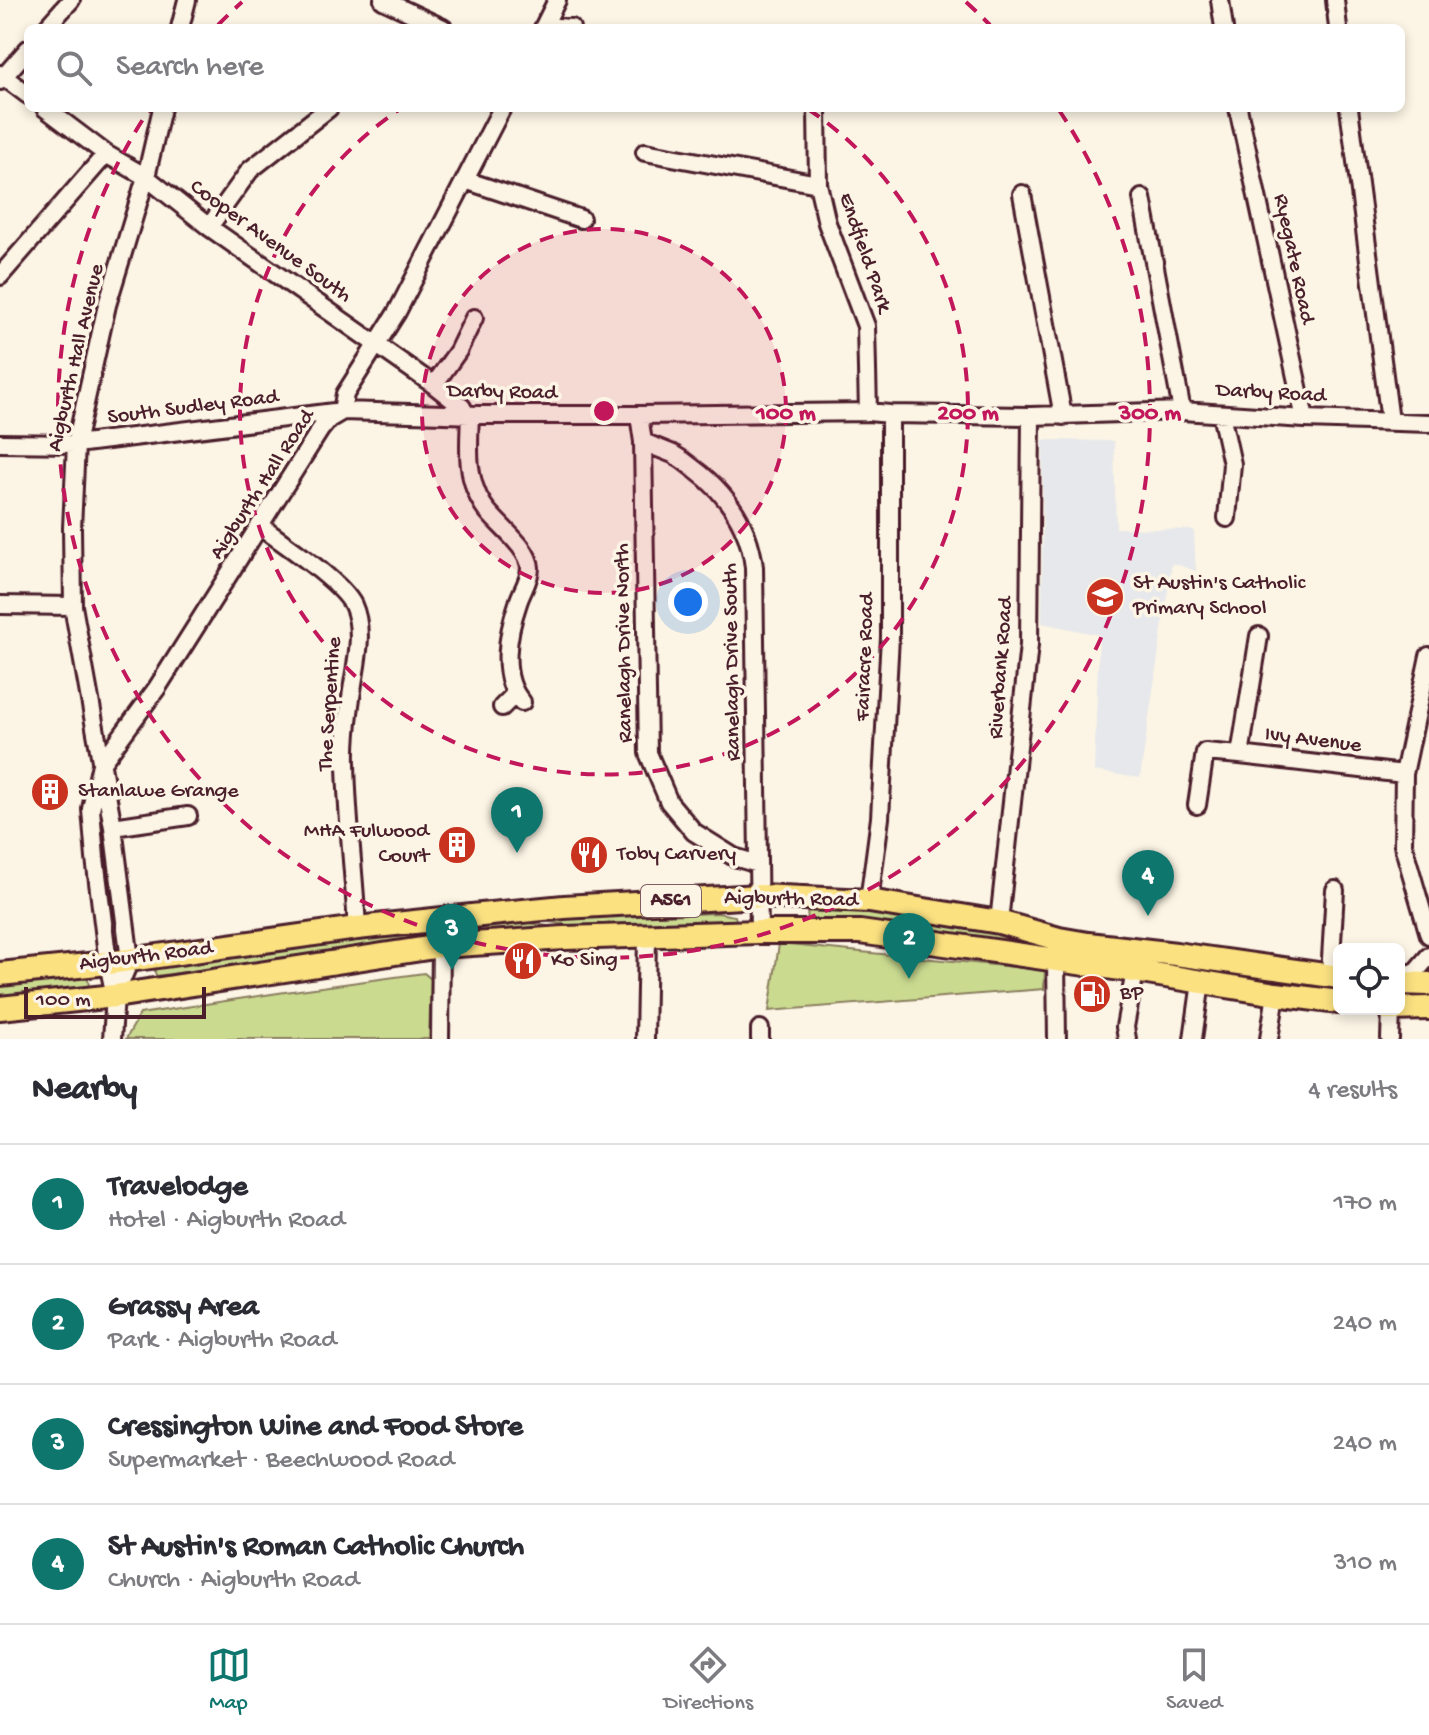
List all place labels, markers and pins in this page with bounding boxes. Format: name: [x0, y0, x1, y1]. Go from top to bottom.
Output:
centre of rings: [590, 397, 618, 425]
place label: St Austin's Catholic Primary School: [1132, 571, 1307, 622]
school or university icon: St Austin's Catholic Primary School: [1084, 576, 1126, 618]
building icon: Stanlawe Grange: [29, 771, 71, 813]
place label: Stanlawe Grange: [78, 779, 239, 805]
pin: 1: [491, 787, 543, 853]
place label: MHA Fulwood Court: [304, 819, 431, 870]
building icon: MHA Fulwood Court: [436, 824, 478, 866]
restaurant icon: Toby Carvery: [568, 834, 610, 876]
place label: Toby Carvery: [615, 842, 736, 868]
pin: 4: [1122, 850, 1174, 916]
pin: 3: [426, 904, 478, 970]
pin: 2: [883, 913, 935, 979]
restaurant icon: Ko Sing: [502, 940, 544, 982]
place label: Ko Sing: [551, 948, 618, 974]
fuel station icon: BP: [1071, 973, 1113, 1015]
place label: BP: [1119, 981, 1144, 1007]

